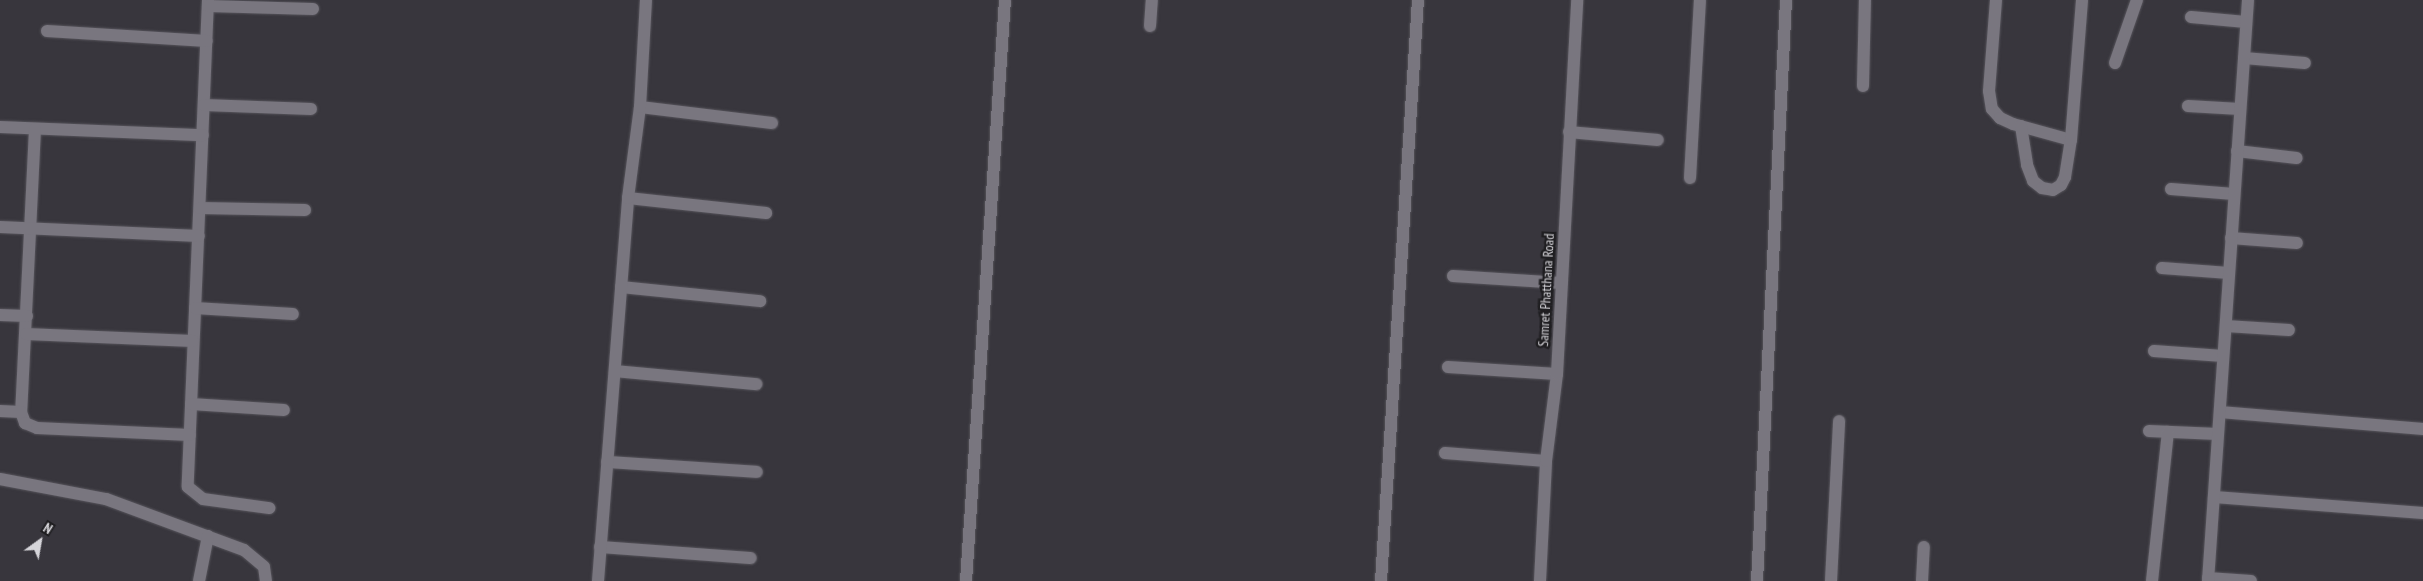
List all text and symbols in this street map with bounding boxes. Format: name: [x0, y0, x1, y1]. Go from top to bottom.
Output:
street label: Samret Phatthana Road: [1535, 233, 1557, 347]
north arrow: [15, 516, 65, 566]
text: N: [40, 519, 56, 538]

